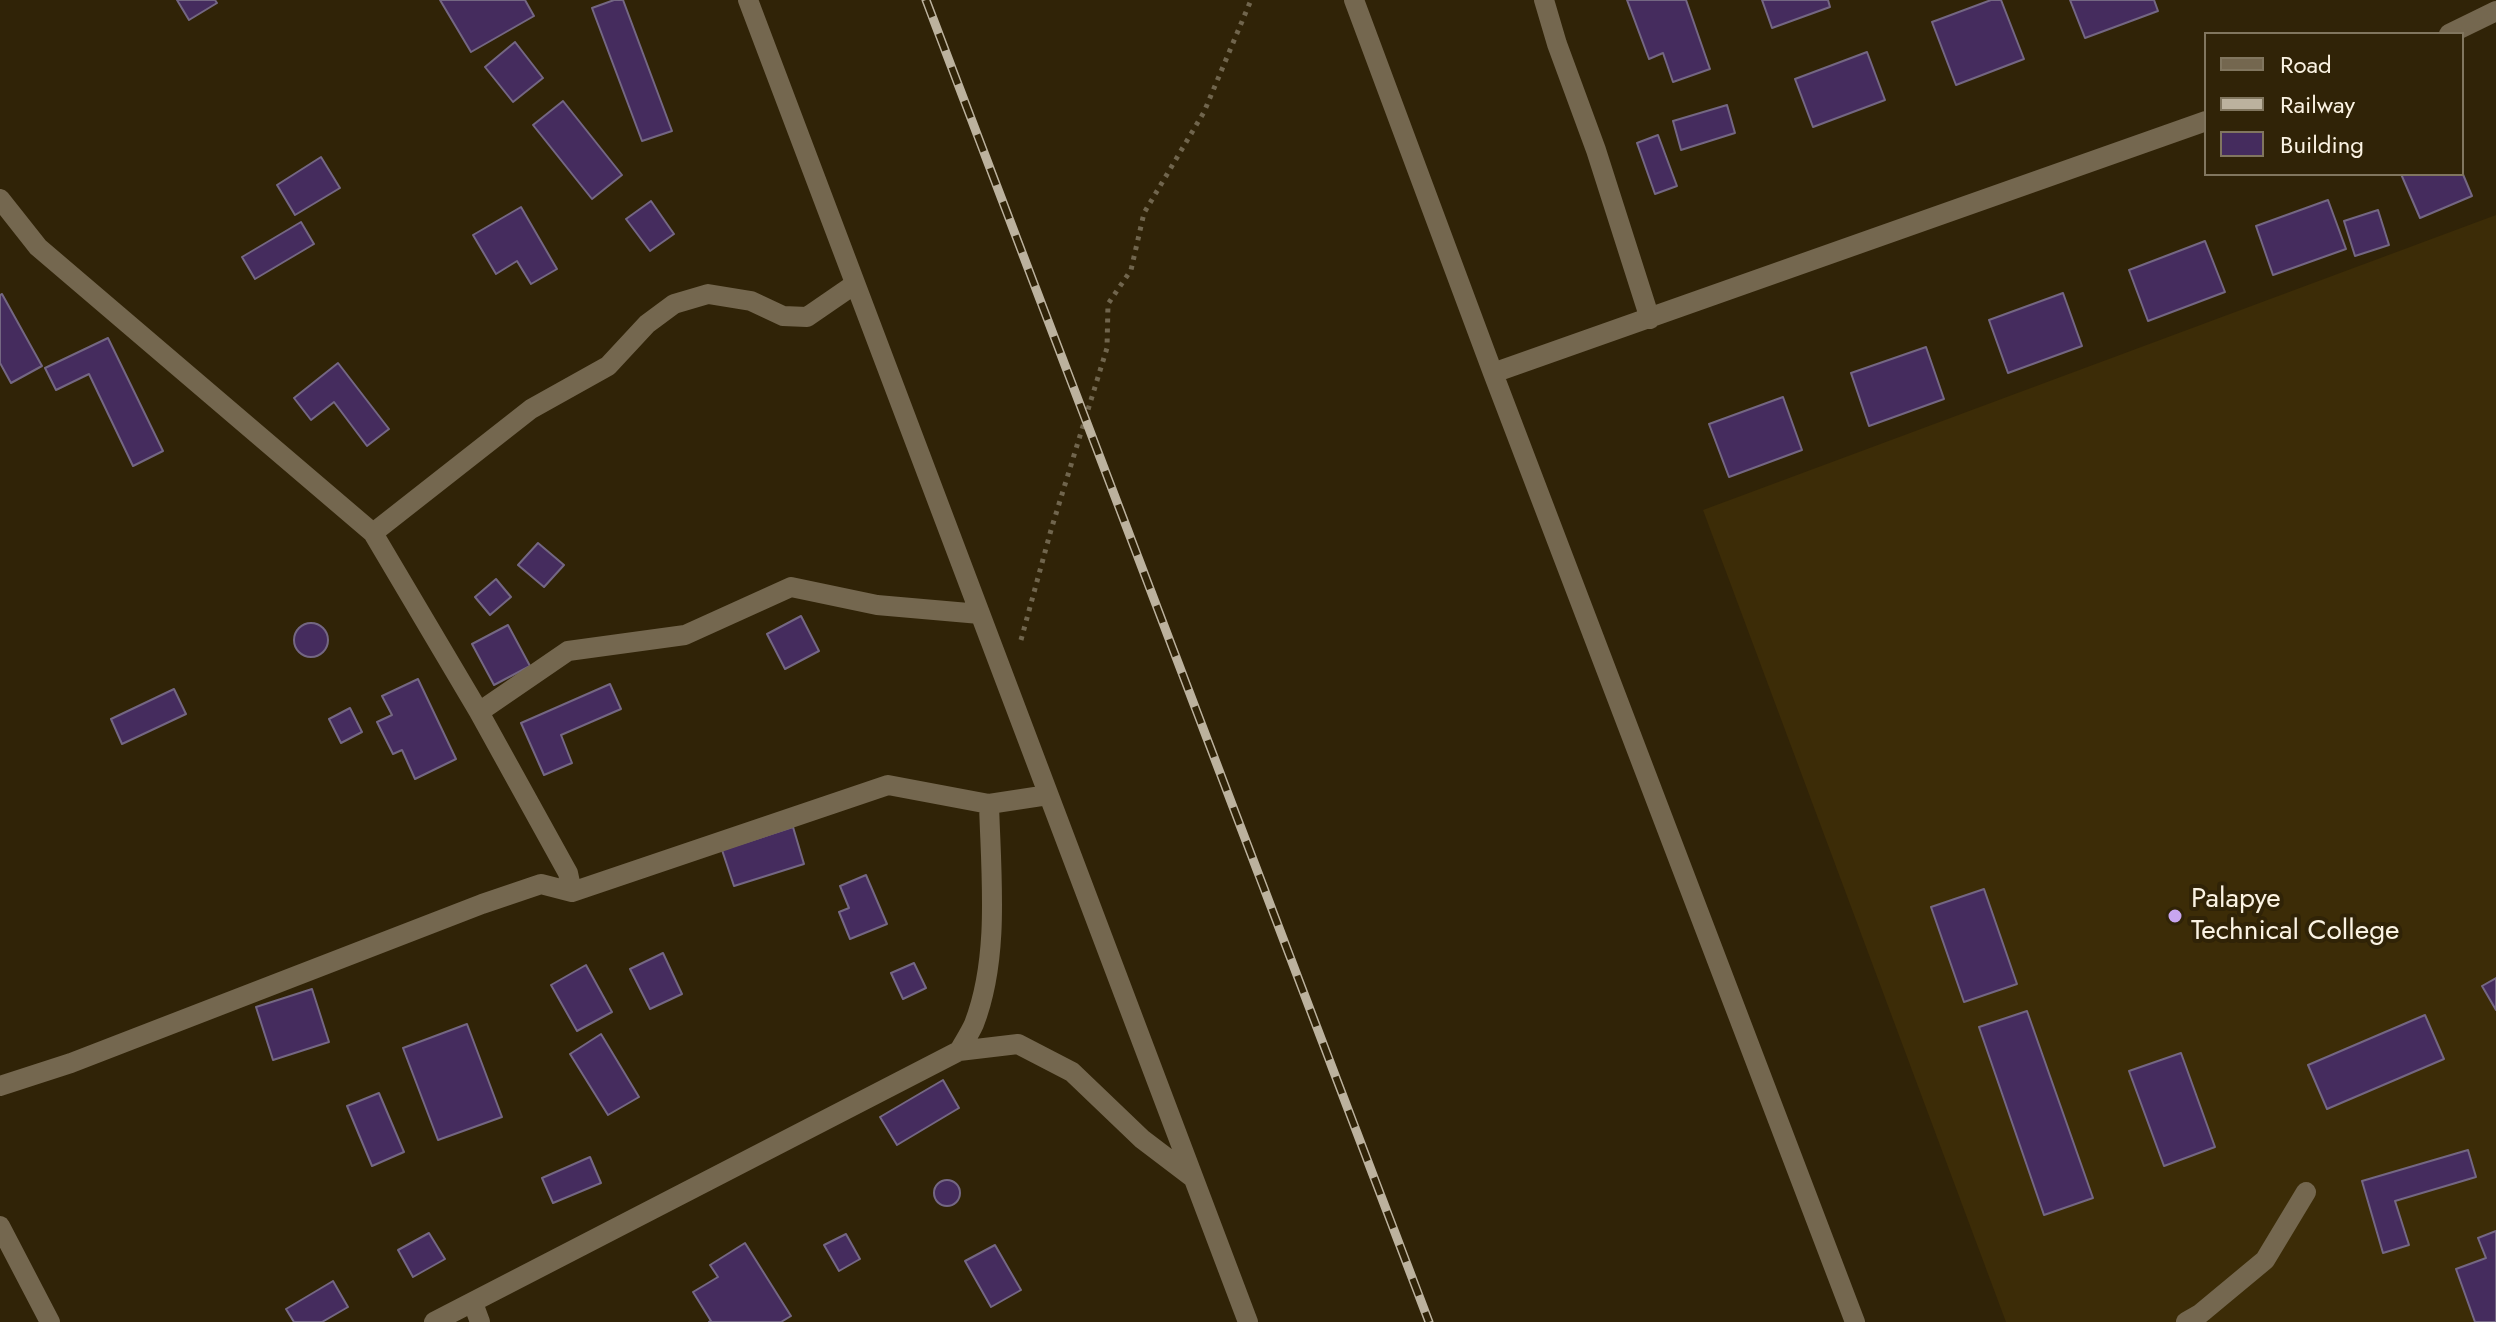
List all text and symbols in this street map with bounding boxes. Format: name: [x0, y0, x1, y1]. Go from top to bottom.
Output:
legend: [2204, 32, 2464, 176]
text: Road: [2280, 47, 2332, 82]
text: Railway: [2280, 87, 2355, 122]
text: Building: [2280, 127, 2364, 162]
place label: Palapye Technical College: [2191, 883, 2400, 949]
marker: Palapye Technical College: [2166, 907, 2184, 925]

